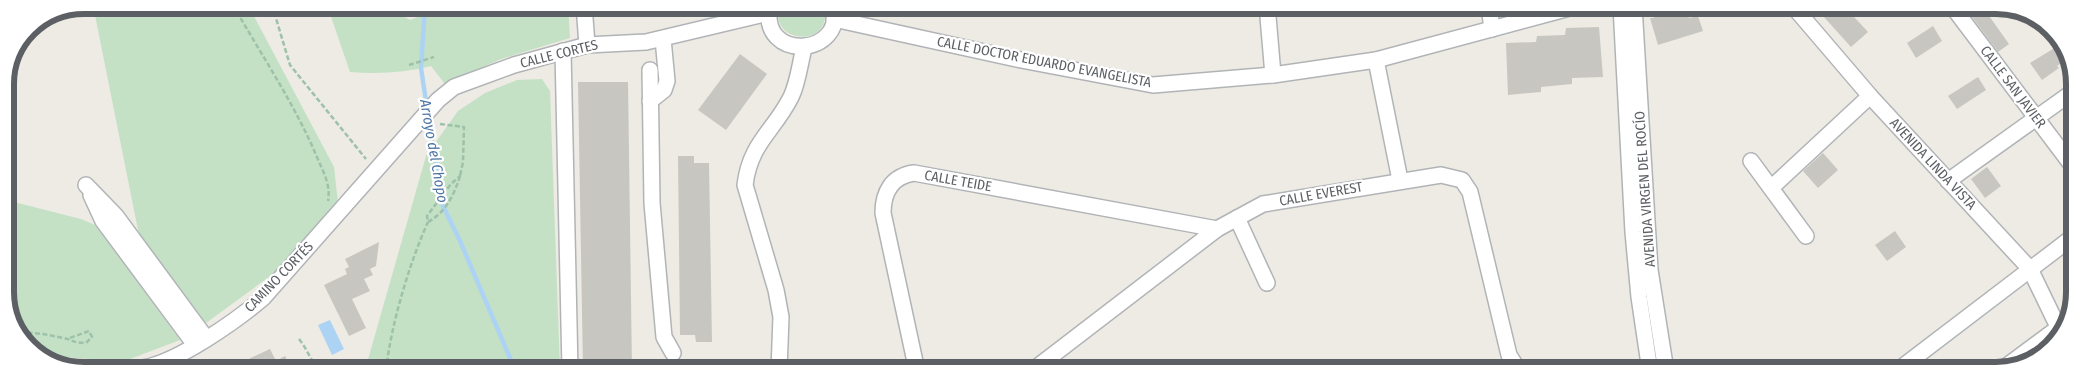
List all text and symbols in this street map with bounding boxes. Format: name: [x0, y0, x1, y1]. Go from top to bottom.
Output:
street label: CALLE DOCTOR EDUARDO EVANGELISTA: [935, 33, 1153, 91]
street label: CALLE CORTES: [518, 36, 600, 72]
street label: CALLE SAN JAVIER: [1976, 42, 2050, 132]
water label: Arroyo del Chopo: [416, 97, 452, 204]
street label: AVENIDA VIRGEN DEL ROCÍO: [1630, 110, 1659, 268]
street label: AVENIDA LINDA VISTA: [1886, 115, 1980, 214]
street label: CALLE TEIDE: [923, 167, 993, 195]
street label: CALLE EVEREST: [1278, 178, 1364, 210]
street label: CAMINO CORTÉS: [240, 237, 317, 316]

